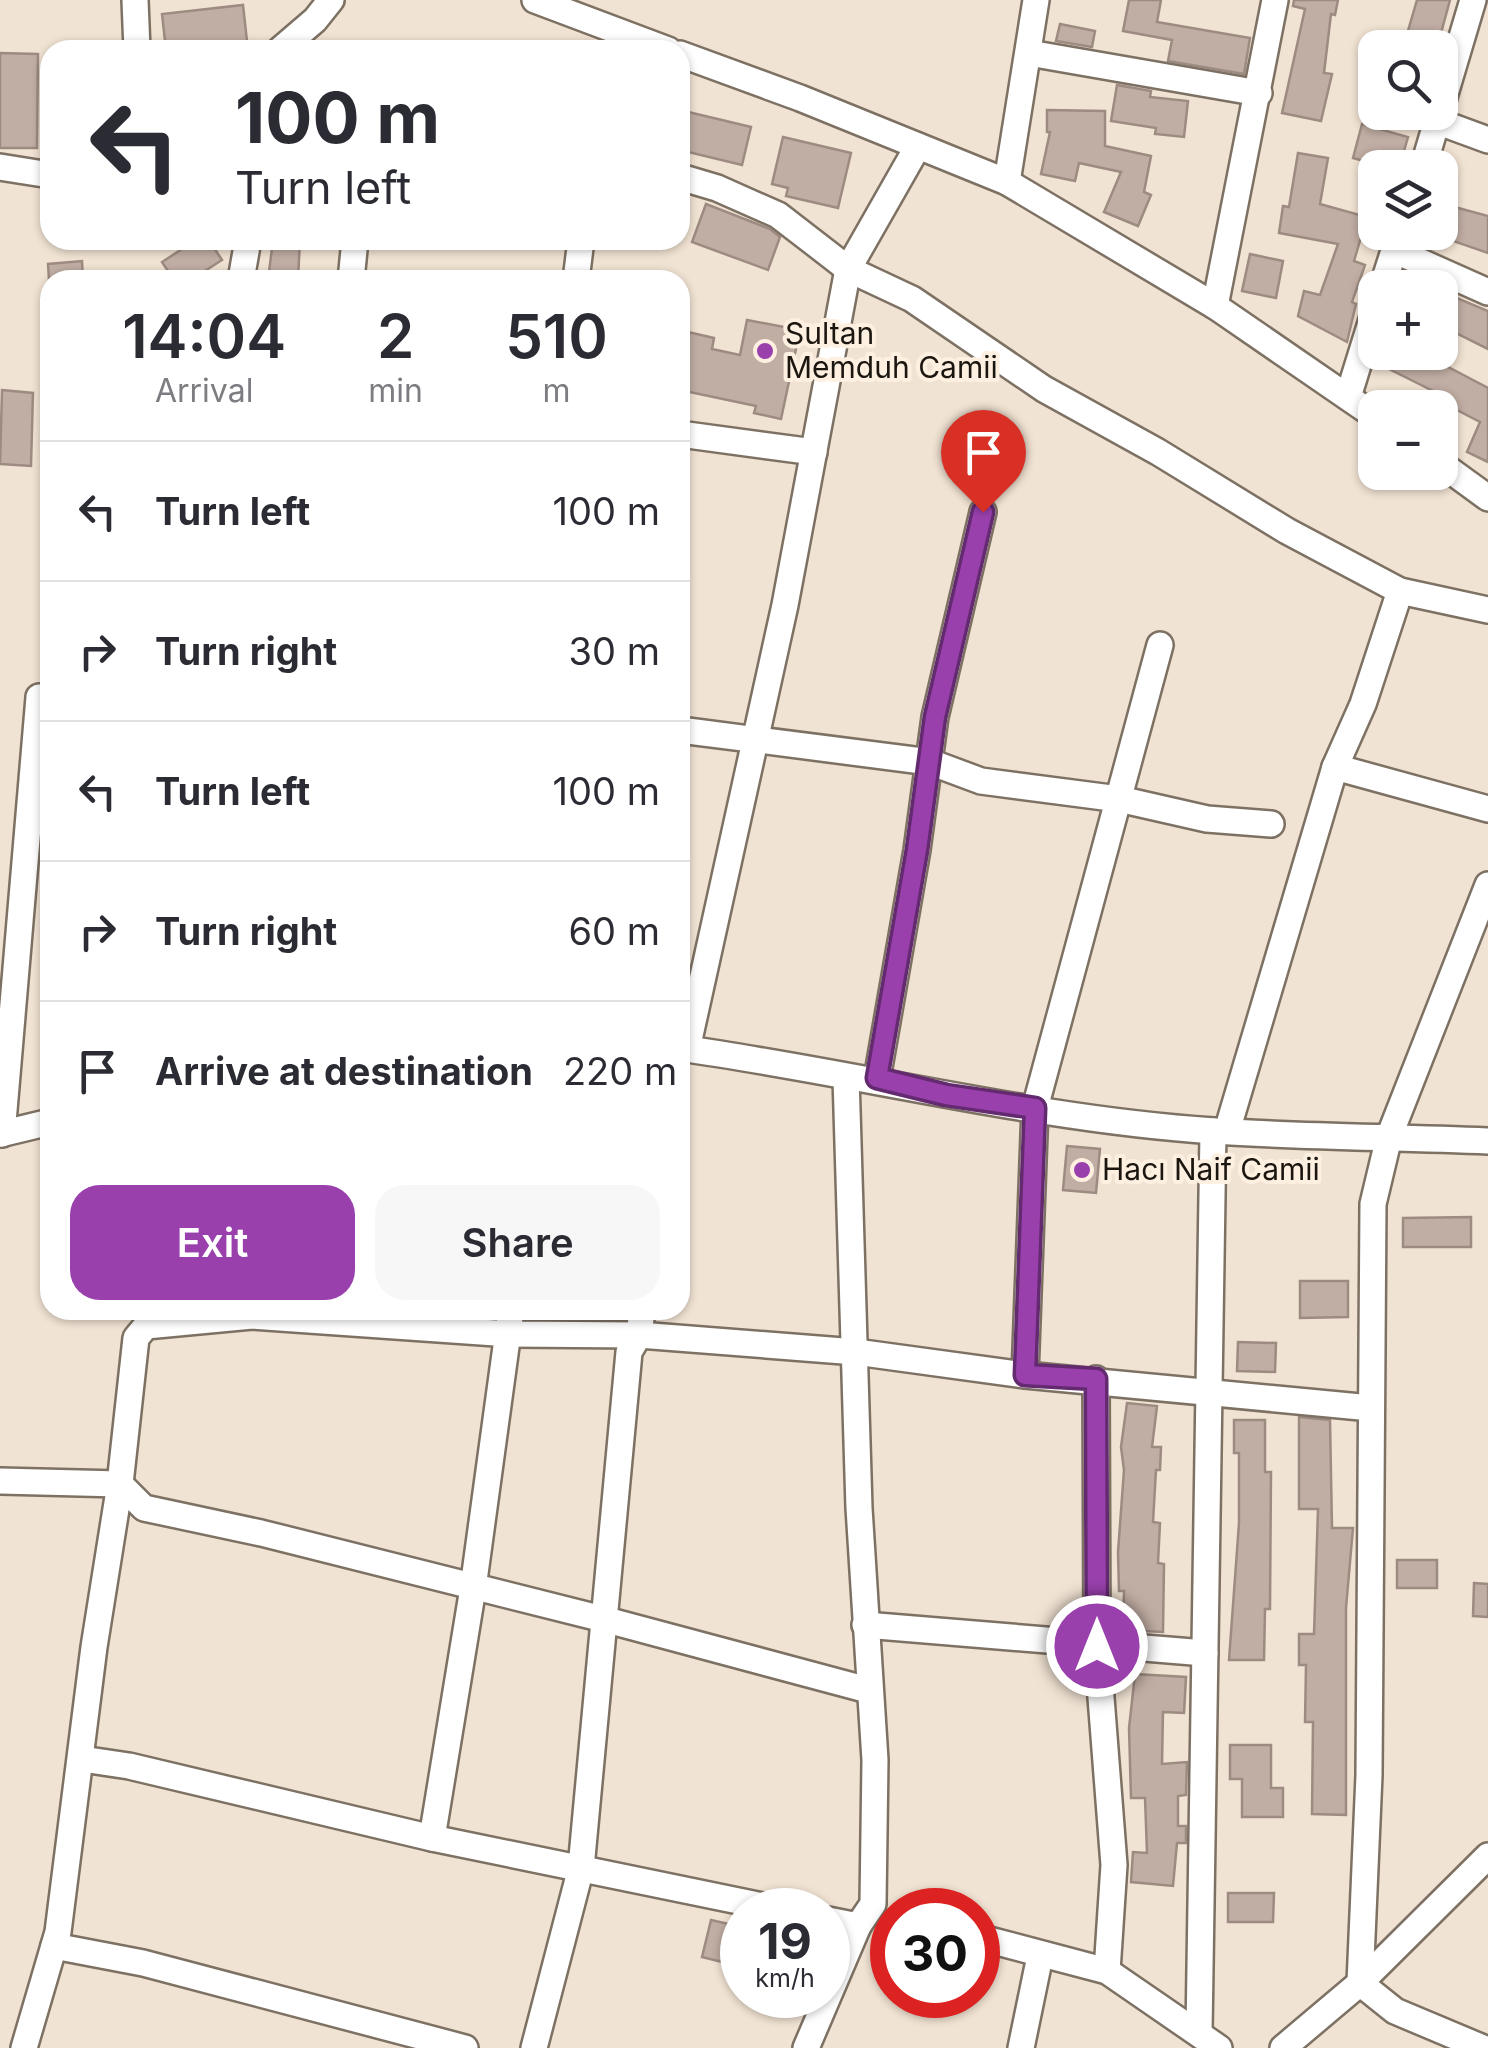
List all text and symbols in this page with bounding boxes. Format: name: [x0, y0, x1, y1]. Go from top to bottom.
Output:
map controls: [1358, 30, 1458, 490]
button: search: [1358, 30, 1458, 130]
text: 100 m: [235, 75, 440, 160]
icon: left: [70, 80, 200, 210]
button: layers: [1358, 150, 1458, 250]
text: Turn left: [235, 160, 411, 215]
button: +: [1358, 270, 1458, 370]
text: 14:04: [122, 300, 286, 372]
text: 2: [377, 300, 414, 372]
text: 510: [505, 300, 608, 372]
place label: Sultan Memduh Camii: [785, 315, 998, 385]
marker: Sultan Memduh Camii: [754, 340, 776, 362]
text: Arrival: [155, 371, 253, 410]
text: min: [368, 371, 423, 410]
text: m: [542, 371, 570, 410]
button: −: [1358, 390, 1458, 490]
pin: [941, 410, 1026, 513]
icon: arrive: [956, 425, 1011, 480]
icon: left: [70, 484, 125, 539]
text: Turn left: [155, 488, 310, 534]
text: 100 m: [553, 488, 660, 534]
icon: right: [70, 624, 125, 679]
text: Turn right: [155, 628, 337, 674]
text: 30 m: [569, 628, 660, 674]
icon: left: [70, 764, 125, 819]
text: Turn left: [155, 768, 310, 814]
text: 100 m: [553, 768, 660, 814]
icon: right: [70, 904, 125, 959]
text: Turn right: [155, 908, 337, 954]
text: 60 m: [568, 908, 660, 954]
icon: arrive: [70, 1044, 125, 1099]
text: Arrive at destination: [155, 1048, 533, 1094]
text: 220 m: [563, 1048, 677, 1094]
place label: Hacı Naif Camii: [1102, 1151, 1320, 1187]
marker: Hacı Naif Camii: [1071, 1159, 1093, 1181]
button: Exit: [70, 1185, 355, 1300]
button: Share: [375, 1185, 660, 1300]
position arrow: [1045, 1594, 1149, 1698]
speed limit sign: 30: [870, 1888, 1000, 2018]
text: 19: [758, 1911, 812, 1971]
text: km/h: [755, 1963, 815, 1993]

